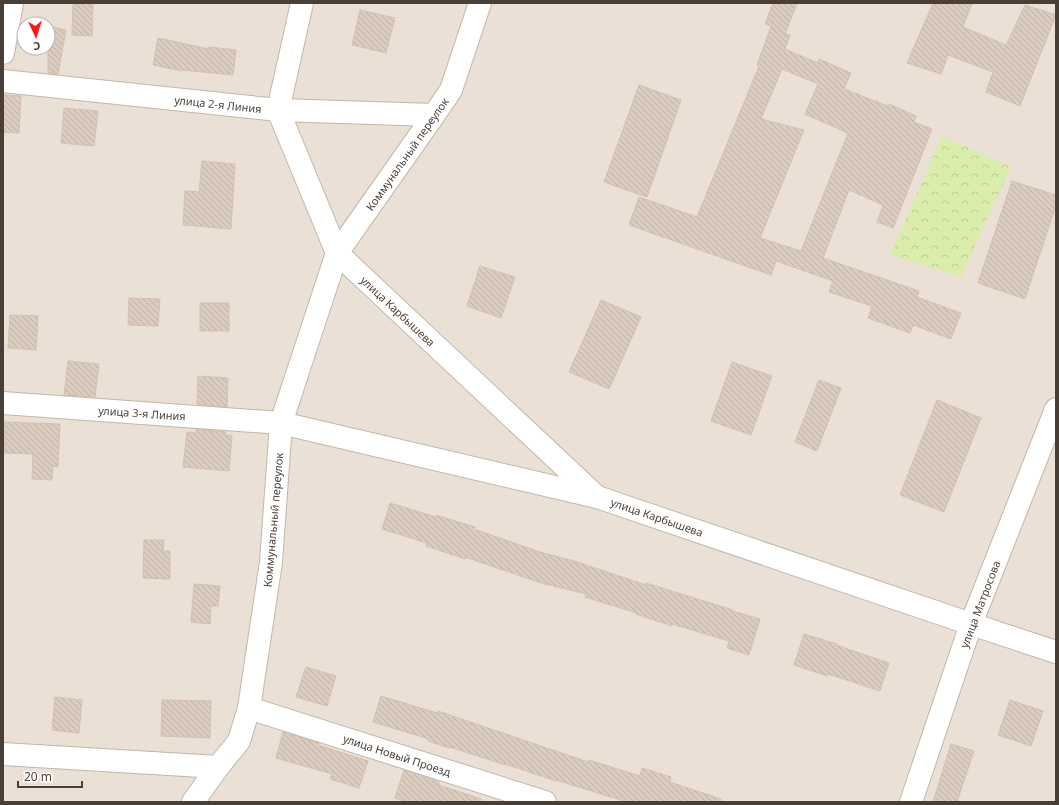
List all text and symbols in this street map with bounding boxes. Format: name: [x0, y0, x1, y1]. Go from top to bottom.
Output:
north arrow: [16, 16, 56, 56]
text: С: [33, 39, 41, 54]
street label: улица 2-я Линия: [174, 92, 262, 116]
street label: Коммунальный переулок: [362, 94, 452, 214]
street label: улица Карбышева: [358, 273, 438, 349]
street label: улица 3-я Линия: [98, 402, 186, 424]
street label: Коммунальный переулок: [260, 452, 286, 588]
street label: улица Карбышева: [609, 494, 705, 540]
street label: улица Матросова: [956, 558, 1004, 650]
street label: улица Новый Проезд: [341, 731, 453, 780]
scale bar: [18, 763, 82, 789]
text: 20 m: [24, 768, 52, 785]

